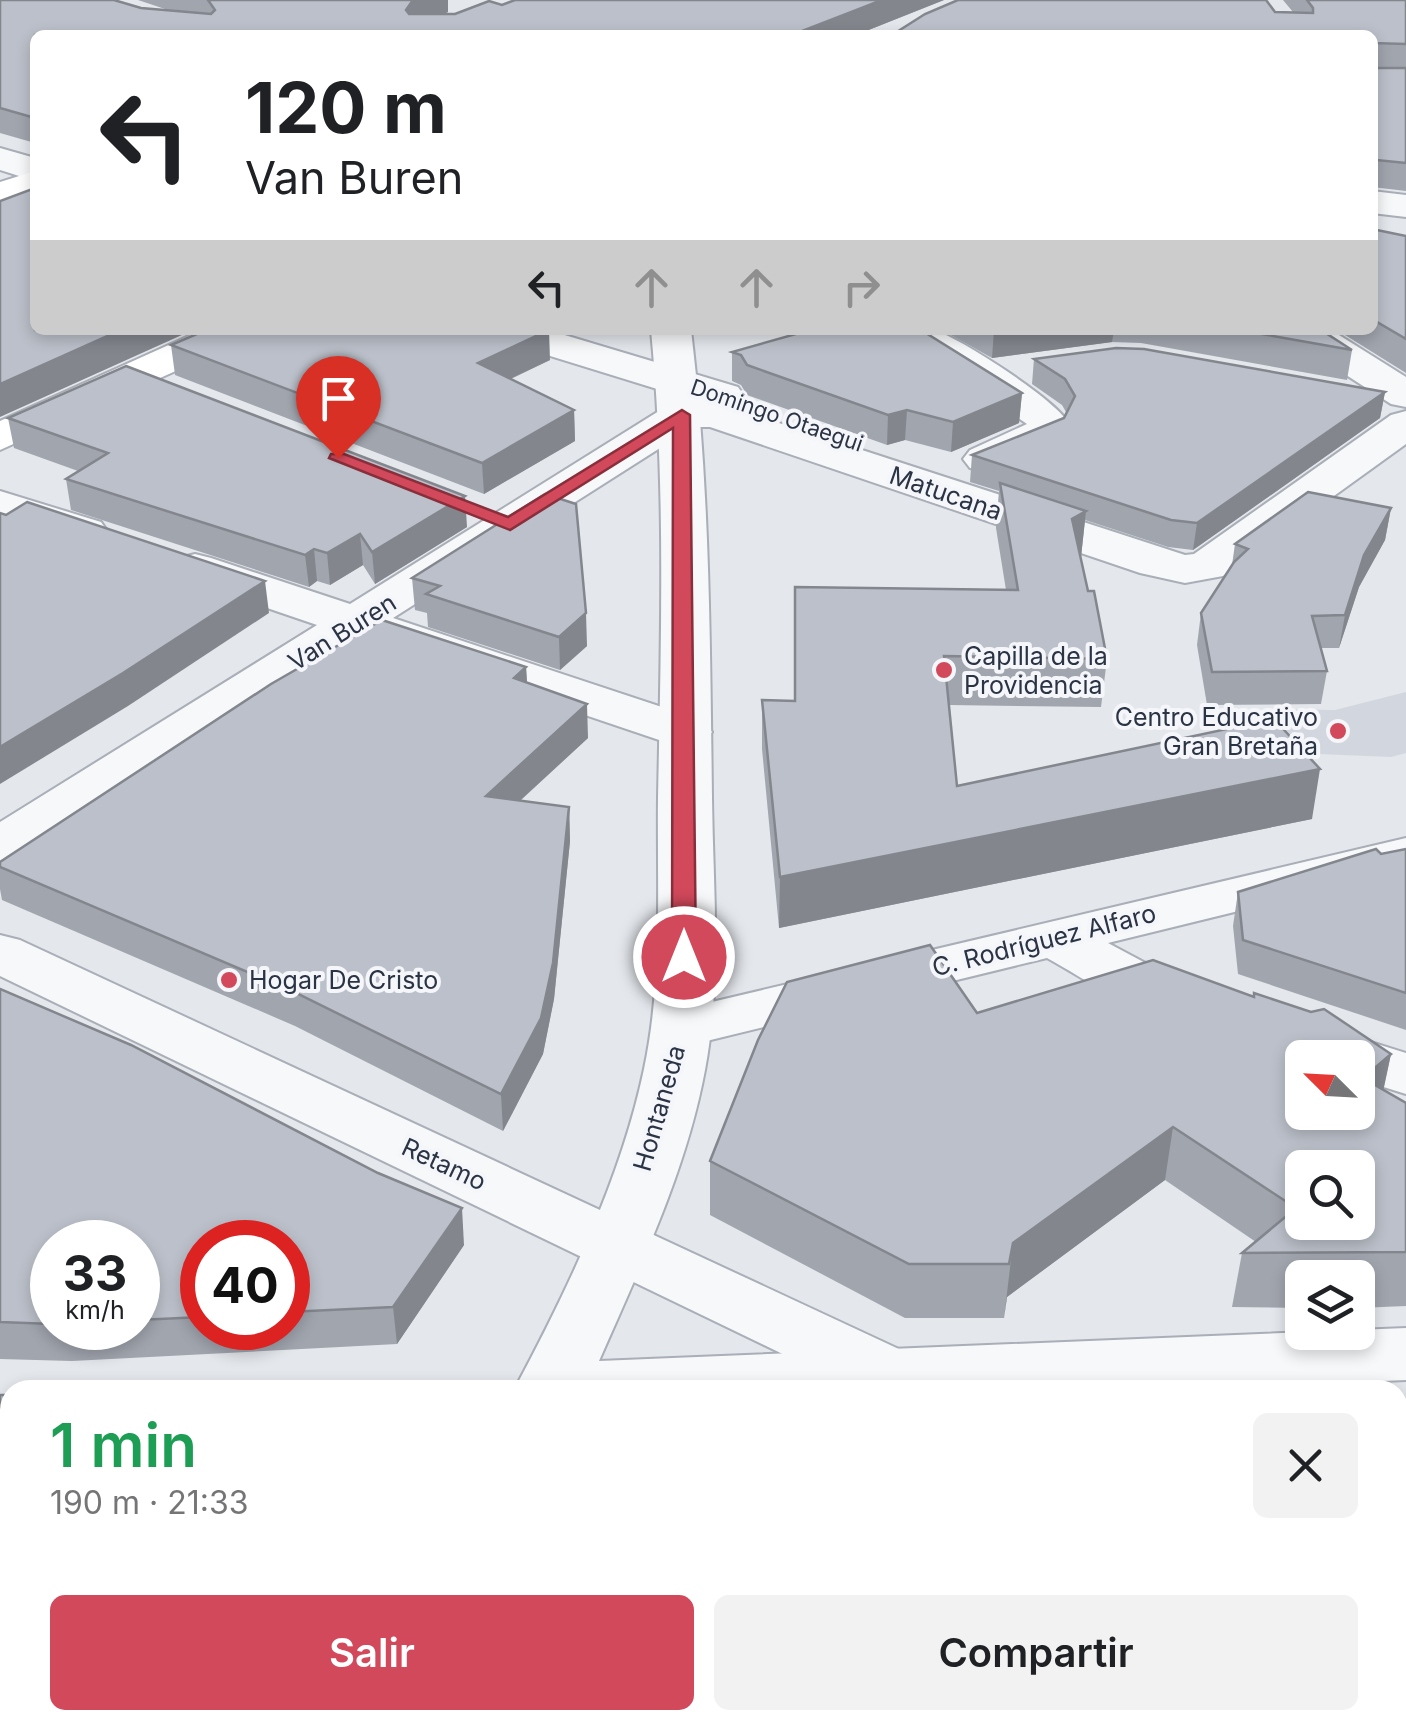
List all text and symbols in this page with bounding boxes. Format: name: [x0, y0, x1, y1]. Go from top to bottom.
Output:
text: 120 m: [245, 65, 447, 150]
icon: left: [80, 70, 210, 200]
text: Van Buren: [245, 150, 463, 205]
icon: left: [519, 260, 574, 315]
icon: ahead: [624, 260, 679, 315]
icon: ahead: [729, 260, 784, 315]
icon: right: [834, 260, 889, 315]
pin: [296, 356, 381, 459]
icon: arrive: [311, 371, 366, 426]
street label: Domingo Otaegui: [687, 373, 867, 457]
street label: Matucana: [886, 460, 1006, 526]
street label: Van Buren: [283, 587, 401, 677]
place label: Capilla de la Providencia: [964, 641, 1108, 700]
marker: Capilla de la Providencia: [933, 659, 955, 681]
place label: Centro Educativo Gran Bretaña: [1115, 702, 1318, 761]
marker: Centro Educativo Gran Bretaña: [1327, 720, 1349, 742]
street label: C. Rodríguez Alfaro: [929, 898, 1159, 982]
position arrow: [632, 905, 736, 1009]
place label: Hogar De Cristo: [249, 965, 438, 995]
marker: Hogar De Cristo: [218, 969, 240, 991]
north arrow: [1285, 1040, 1375, 1130]
map controls: [1285, 1040, 1375, 1350]
street label: Hontaneda: [627, 1042, 691, 1174]
street label: Retamo: [397, 1131, 491, 1197]
button: search: [1285, 1150, 1375, 1240]
speed limit sign: 40: [180, 1220, 310, 1350]
text: 33: [63, 1243, 127, 1303]
button: layers: [1285, 1260, 1375, 1350]
text: km/h: [65, 1295, 125, 1325]
text: 1 min: [50, 1409, 197, 1481]
button: close: [1253, 1413, 1358, 1518]
text: 190 m · 21:33: [50, 1483, 249, 1522]
button: Salir: [50, 1595, 694, 1710]
button: Compartir: [714, 1595, 1358, 1710]

